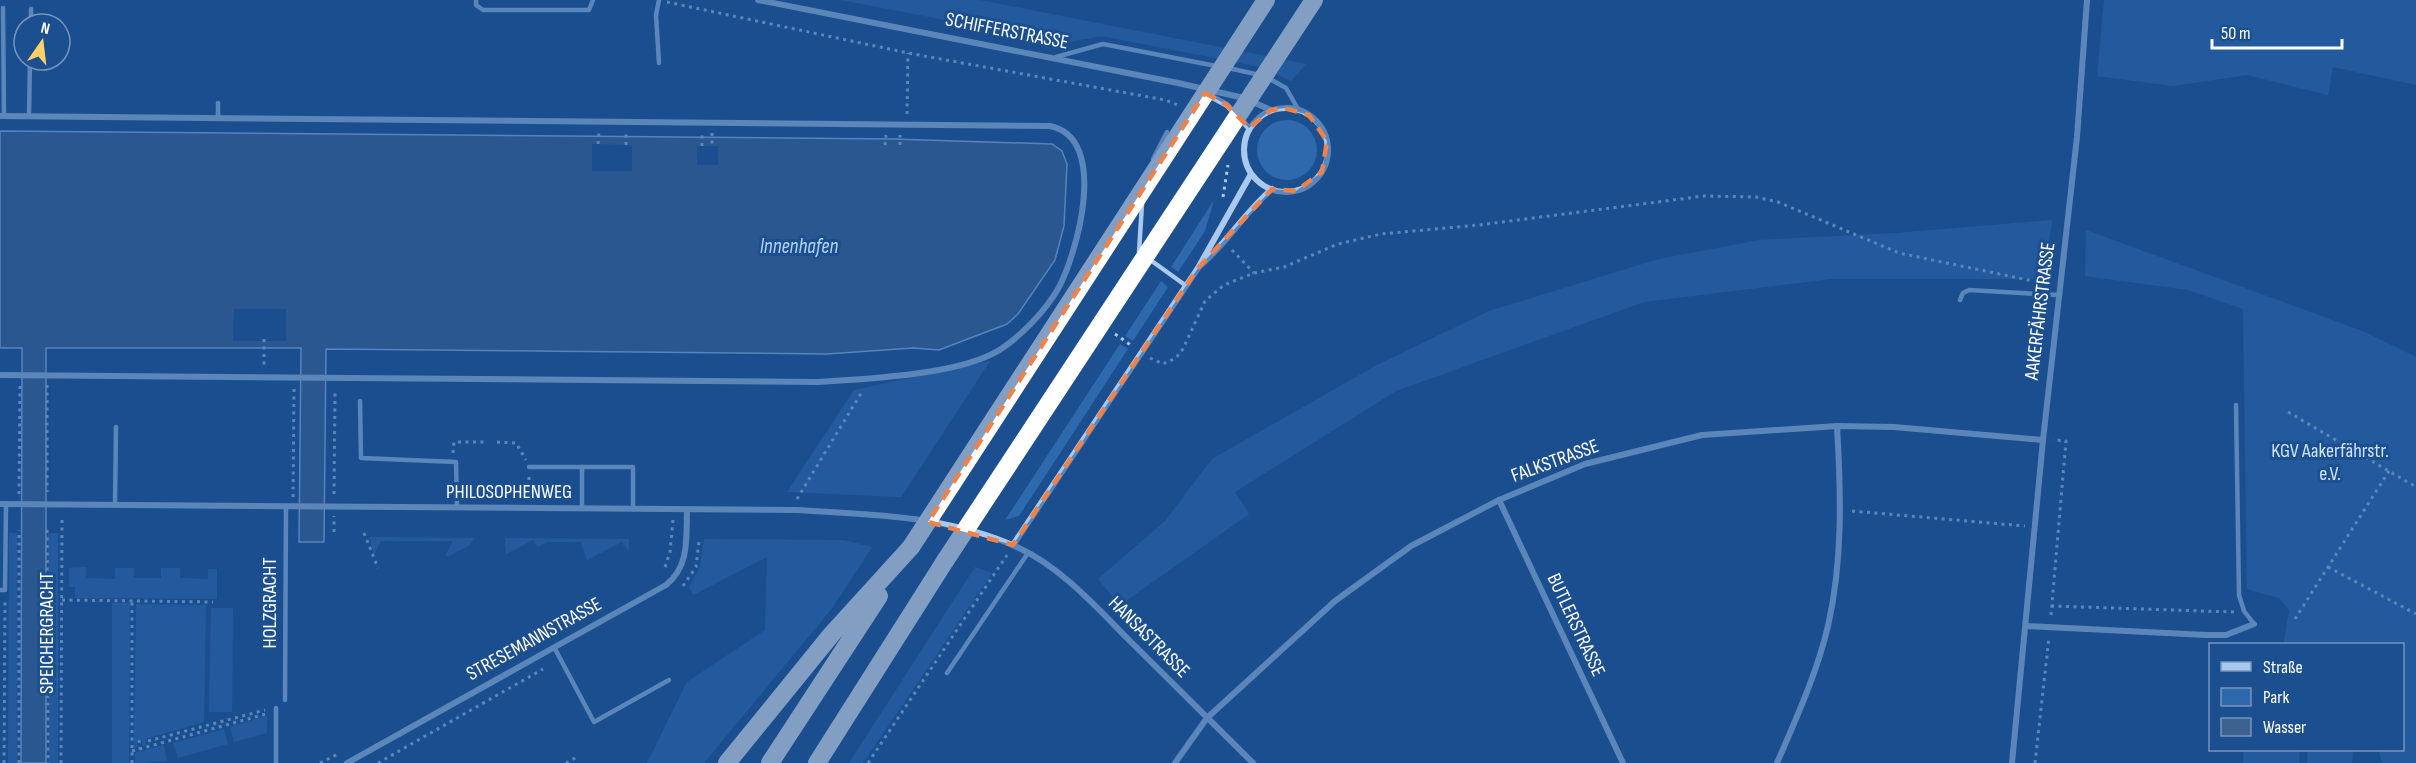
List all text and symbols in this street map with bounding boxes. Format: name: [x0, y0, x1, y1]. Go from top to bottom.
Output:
street label: SCHIFFERSTRASSE: [943, 7, 1071, 55]
north arrow: [12, 12, 72, 72]
scale bar: [2212, 12, 2342, 50]
text: N: [39, 19, 52, 39]
text: 50 m: [2221, 23, 2251, 44]
water label: Innenhafen: [760, 234, 839, 259]
street label: AAKERFÄHRSTRASSE: [2020, 241, 2060, 382]
street label: FALKSTRASSE: [1508, 434, 1602, 488]
park label: KGV Aakerfährstr. e.V.: [2271, 439, 2389, 486]
street label: PHILOSOPHENWEG: [446, 480, 572, 504]
street label: HOLZGRACHT: [258, 557, 282, 649]
street label: BUTLERSTRASSE: [1542, 570, 1610, 680]
street label: SPEICHERGRACHT: [35, 572, 59, 694]
street label: HANSASTRASSE: [1103, 591, 1195, 683]
street label: STRESEMANNSTRASSE: [462, 592, 606, 686]
legend: [2209, 643, 2404, 751]
text: Straße: [2263, 657, 2303, 678]
text: Park: [2263, 687, 2289, 708]
text: Wasser: [2263, 717, 2306, 738]

